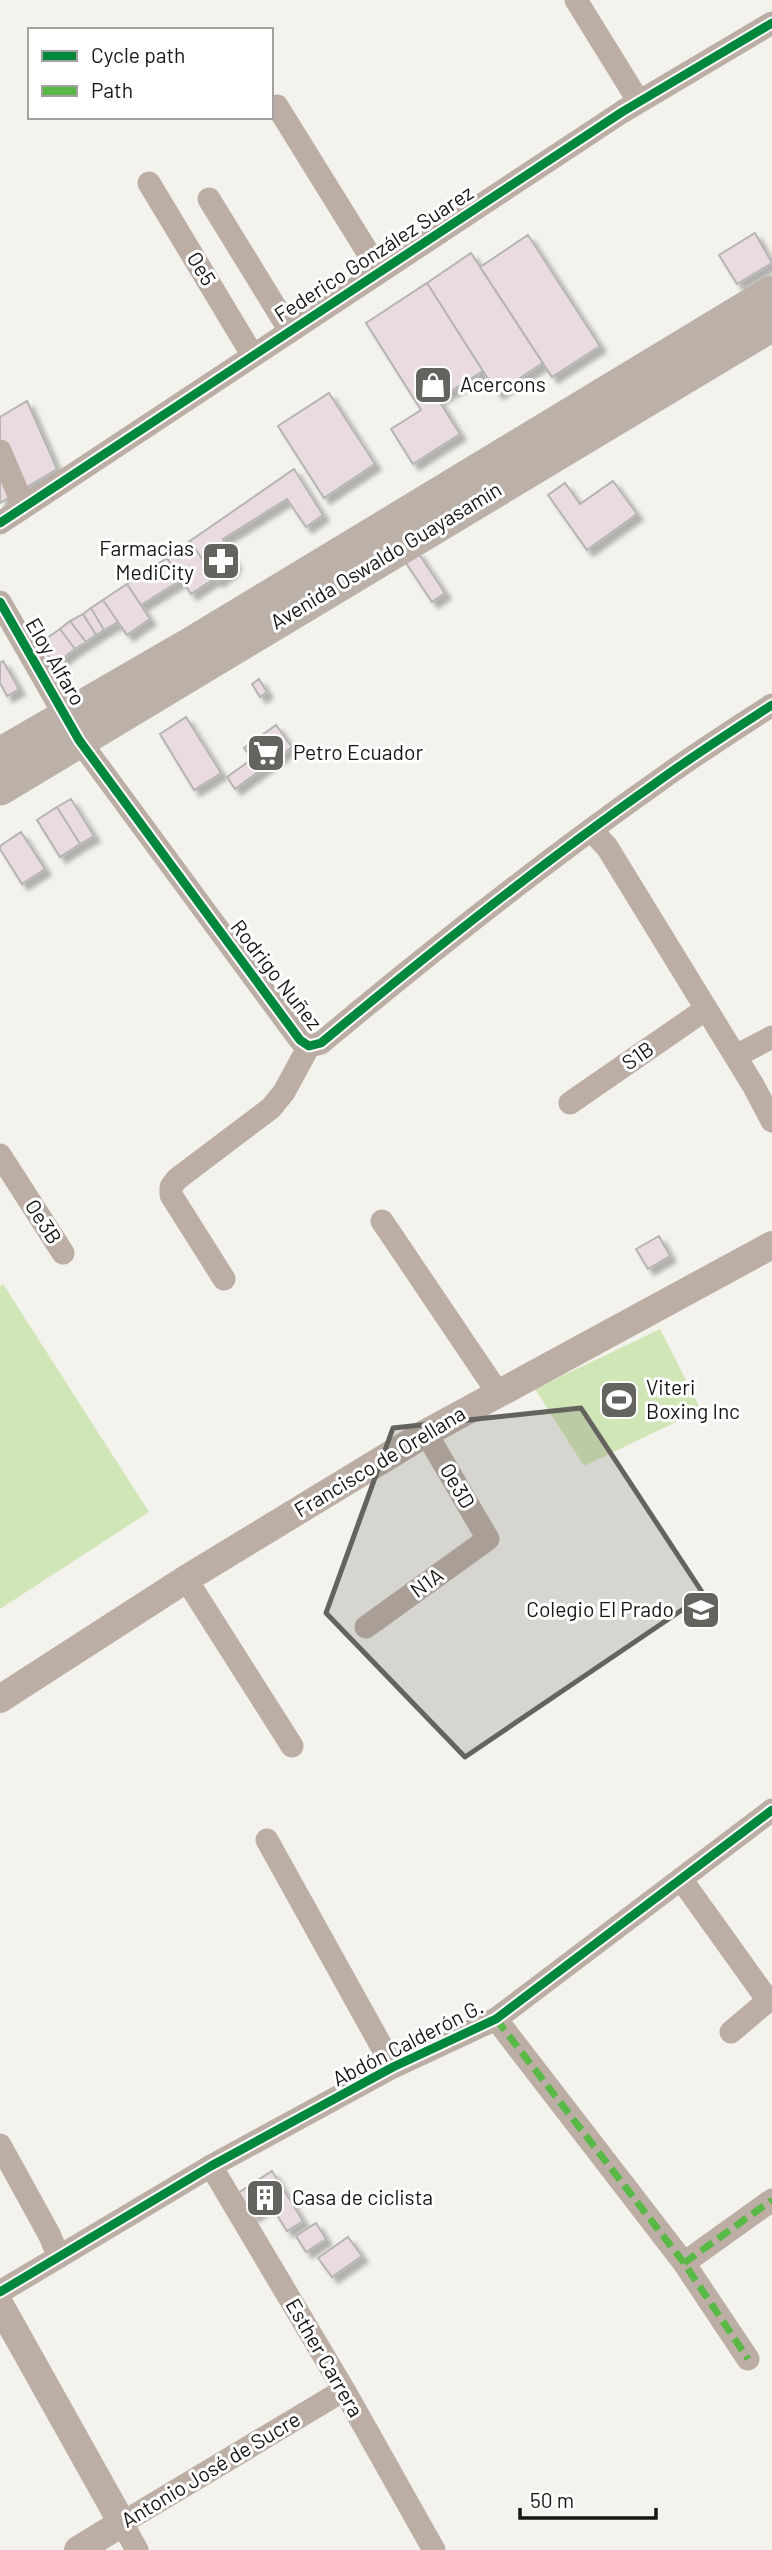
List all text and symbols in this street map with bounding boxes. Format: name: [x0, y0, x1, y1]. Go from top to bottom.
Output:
legend: [28, 28, 273, 119]
text: Cycle path: [91, 42, 185, 67]
text: Path: [91, 77, 133, 102]
street label: Federico González Suarez: [269, 179, 477, 326]
street label: Oe5: [183, 247, 222, 290]
shop icon: Acercons: [412, 364, 454, 406]
place label: Acercons: [460, 371, 546, 396]
street label: Avenida Oswaldo Guayasamín: [265, 476, 505, 634]
place label: Farmacias MediCity: [99, 535, 194, 584]
pharmacy icon: Farmacias MediCity: [200, 540, 242, 582]
street label: Eloy Alfaro: [21, 613, 91, 709]
supermarket icon: Petro Ecuador: [245, 732, 287, 774]
place label: Petro Ecuador: [293, 739, 423, 764]
street label: Rodrigo Nuñez: [226, 914, 328, 1034]
street label: S1B: [617, 1035, 658, 1074]
street label: Oe3B: [21, 1194, 68, 1248]
place label: Viteri Boxing Inc: [646, 1374, 740, 1423]
sports icon: Viteri Boxing Inc: [598, 1379, 640, 1421]
street label: Francisco de Orellana: [289, 1400, 469, 1522]
street label: Oe3D: [435, 1458, 481, 1512]
street label: N1A: [405, 1561, 448, 1602]
school or university icon: Colegio El Prado: [680, 1589, 722, 1631]
place label: Colegio El Prado: [526, 1596, 674, 1621]
street label: Abdón Calderón G.: [328, 1993, 487, 2090]
building icon: Casa de ciclista: [244, 2177, 286, 2219]
place label: Casa de ciclista: [292, 2184, 433, 2209]
street label: Esther Carrera: [281, 2294, 369, 2421]
street label: Antonio José de Sucre: [116, 2405, 304, 2532]
scale bar: [520, 2476, 656, 2520]
text: 50 m: [530, 2487, 574, 2512]

